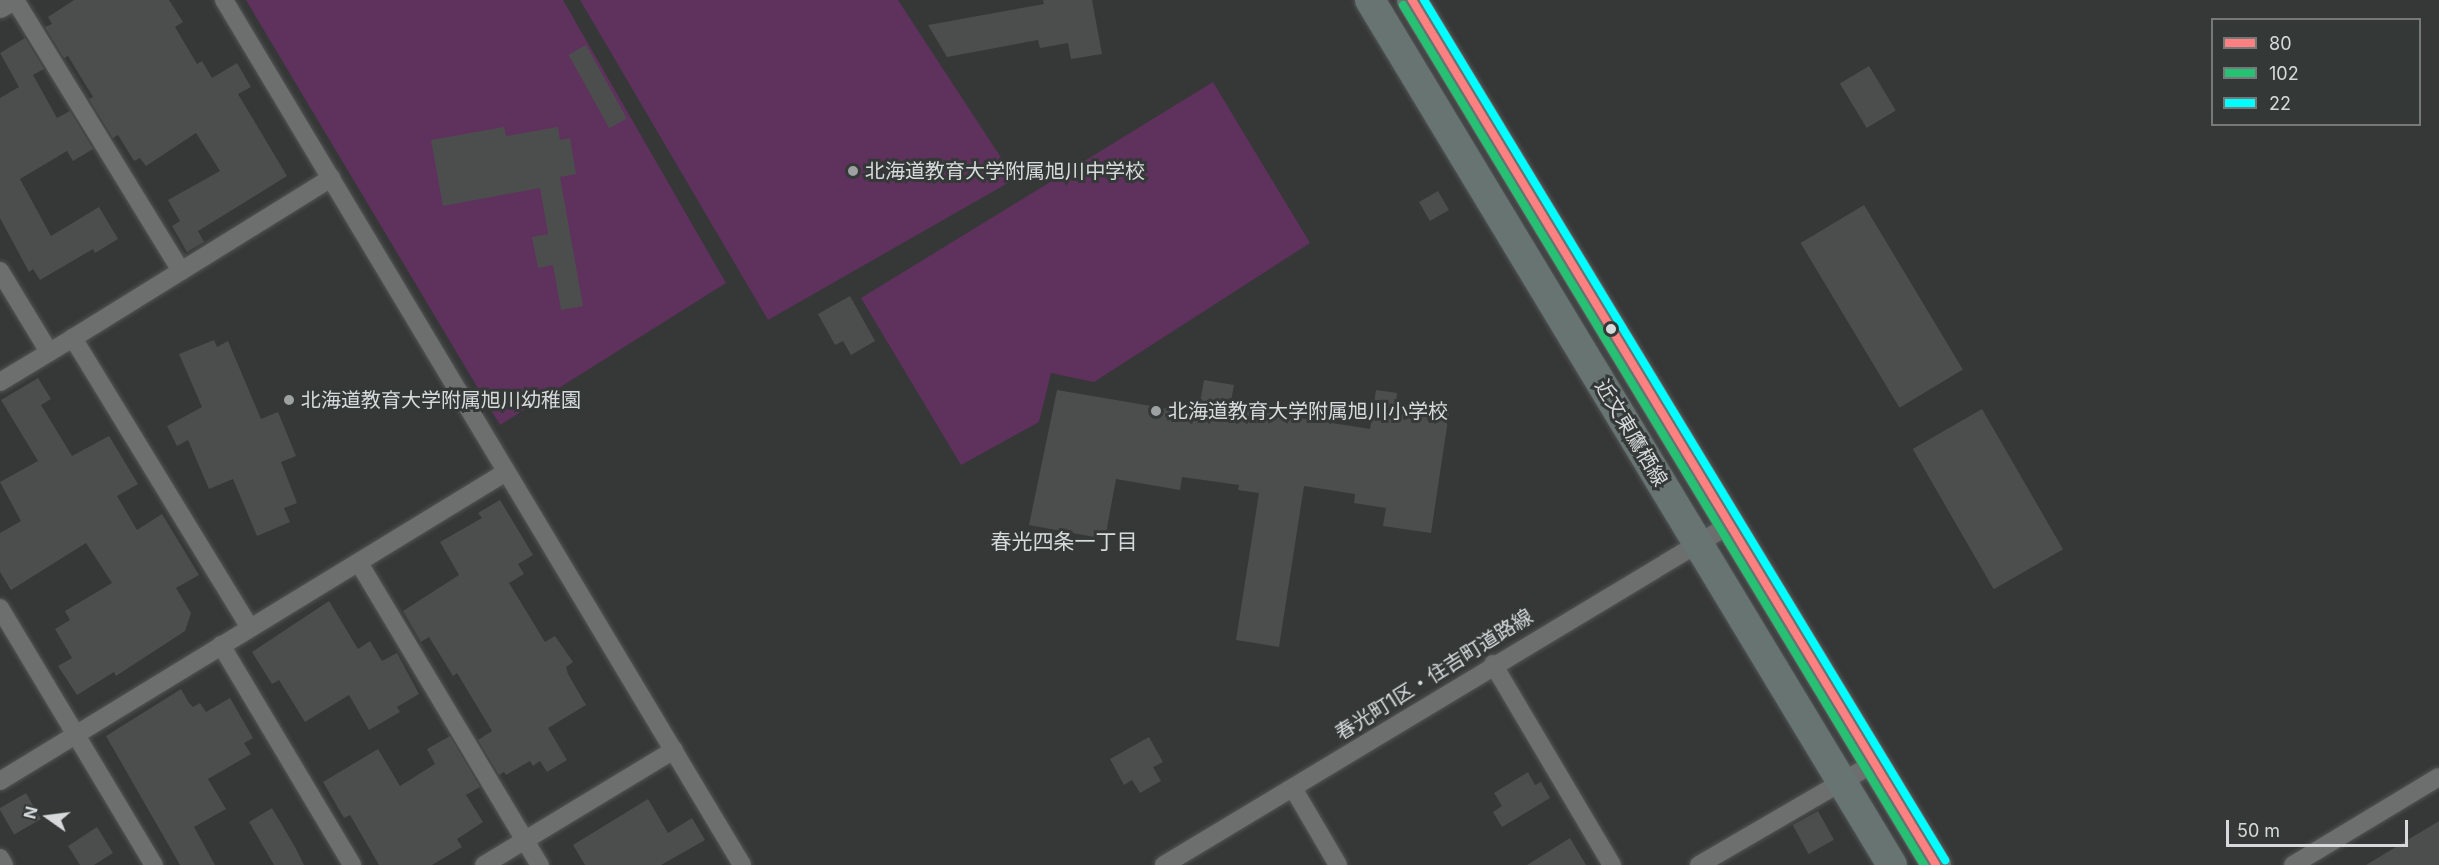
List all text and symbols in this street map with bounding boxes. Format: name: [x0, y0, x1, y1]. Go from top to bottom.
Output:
legend: [2211, 18, 2421, 126]
text: 80: [2269, 33, 2292, 54]
text: 102: [2269, 63, 2299, 84]
text: 22: [2269, 93, 2291, 114]
place label: 北海道教育大学附属旭川中学校: [865, 159, 1145, 183]
marker: 北海道教育大学附属旭川中学校: [846, 164, 860, 178]
unlabelled marker: [1605, 323, 1617, 335]
street label: 近文東鷹栖線: [1590, 375, 1672, 491]
place label: 北海道教育大学附属旭川幼稚園: [301, 388, 581, 412]
marker: 北海道教育大学附属旭川幼稚園: [282, 393, 296, 407]
place label: 北海道教育大学附属旭川小学校: [1168, 399, 1448, 423]
marker: 北海道教育大学附属旭川小学校: [1149, 404, 1163, 418]
district label: 春光四条一丁目: [991, 529, 1137, 555]
street label: 春光町1区・住吉町道路線: [1331, 604, 1537, 746]
north arrow: [18, 787, 78, 847]
text: N: [19, 804, 42, 821]
scale bar: [2229, 808, 2410, 846]
text: 50 m: [2237, 820, 2280, 841]

